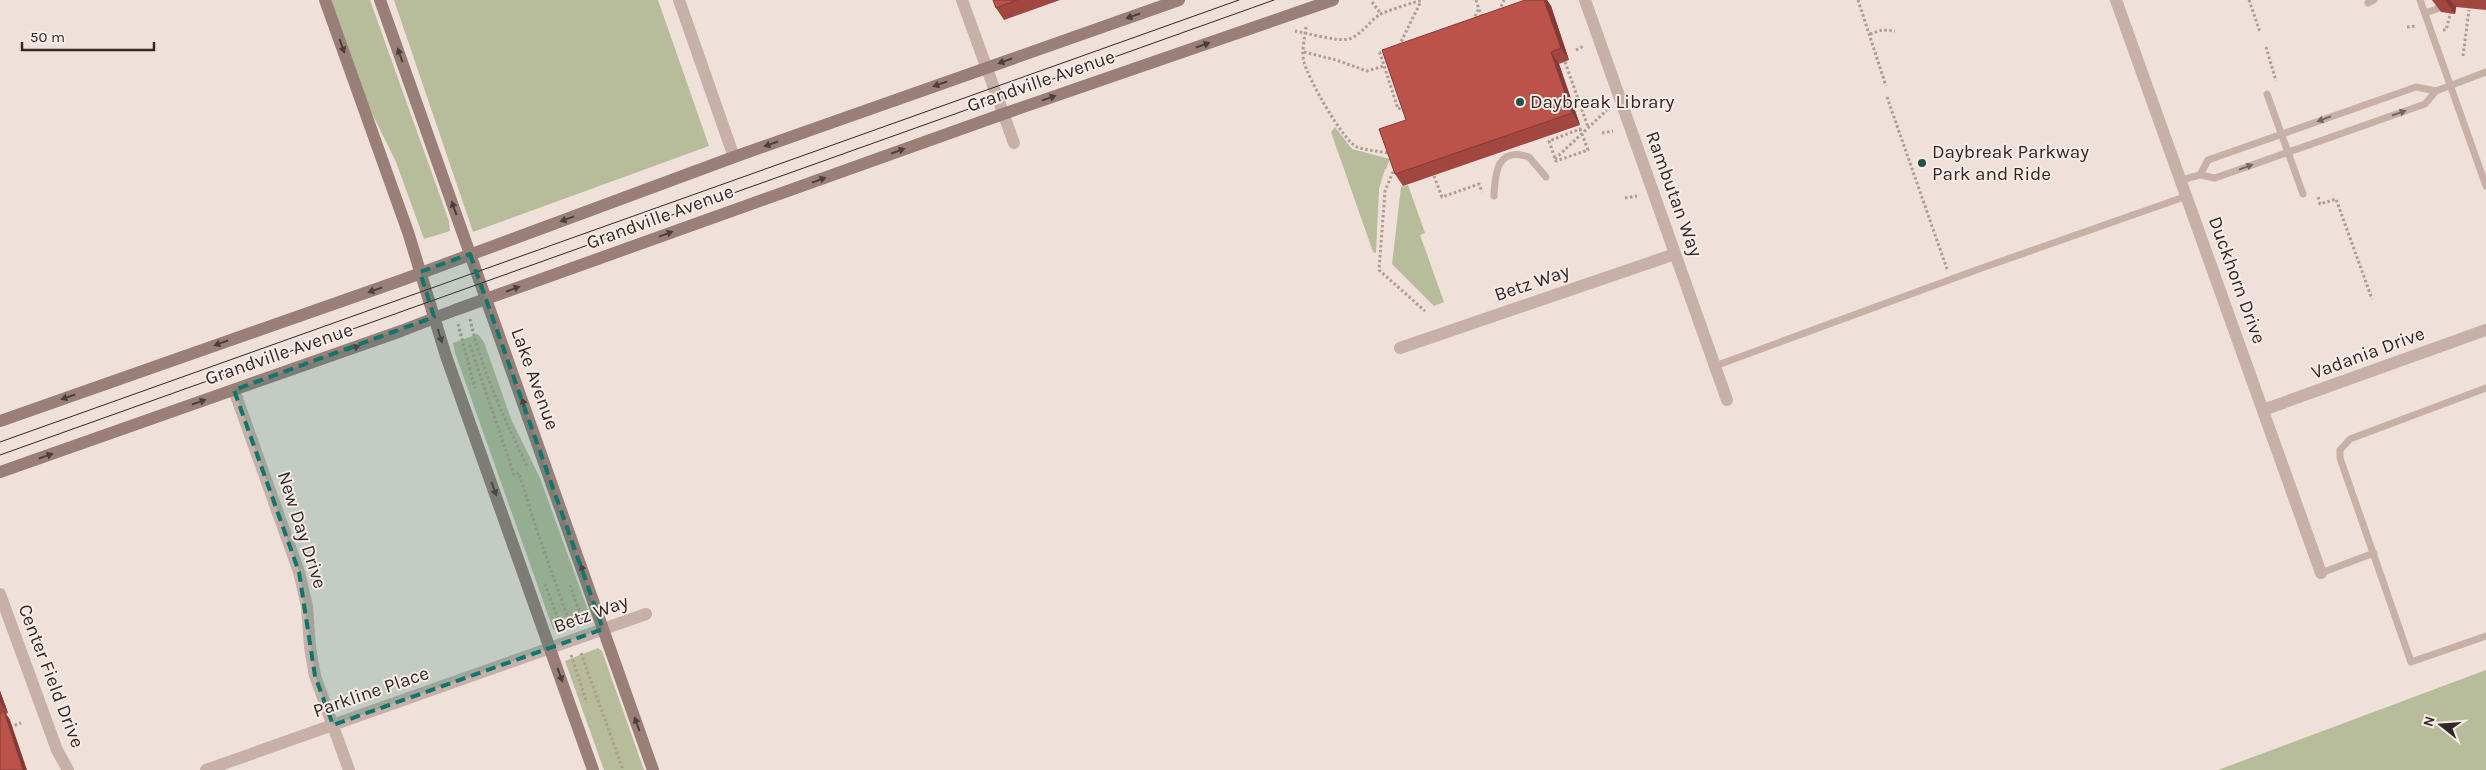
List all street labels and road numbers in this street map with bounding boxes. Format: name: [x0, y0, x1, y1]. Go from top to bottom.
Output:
street label: Grandville Avenue: [964, 45, 1118, 117]
street label: Rambutan Way: [1641, 128, 1707, 260]
street label: Grandville Avenue: [583, 180, 737, 254]
street label: Duckhorn Drive: [2204, 213, 2270, 347]
street label: Betz Way: [1492, 260, 1573, 306]
street label: Grandville Avenue: [202, 318, 356, 390]
street label: Vadania Drive: [2308, 322, 2428, 384]
street label: Lake Avenue: [506, 325, 564, 433]
street label: New Day Drive: [273, 469, 331, 591]
street label: Betz Way: [551, 590, 632, 638]
street label: Center Field Drive: [13, 601, 89, 751]
street label: Parkline Place: [310, 662, 432, 722]

